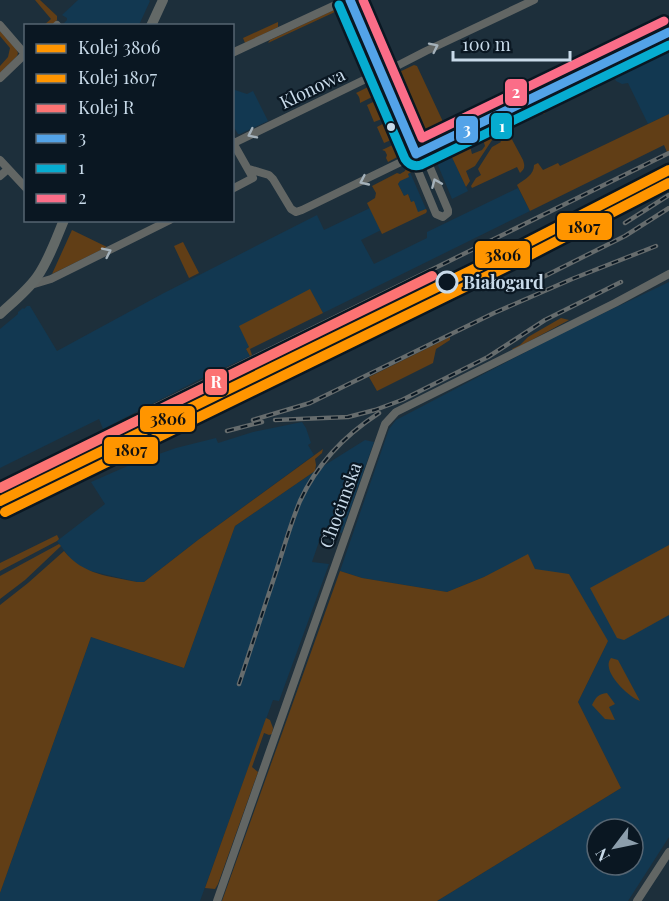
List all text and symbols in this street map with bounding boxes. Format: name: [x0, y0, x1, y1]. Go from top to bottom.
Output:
legend: [24, 24, 234, 222]
scale bar: [453, 24, 570, 62]
text: 100 m: [462, 32, 511, 56]
text: Kolej 3806: [78, 35, 160, 59]
one-way arrow: [427, 43, 438, 55]
street label: Klonowa: [275, 62, 349, 114]
text: Kolej 1807: [78, 65, 158, 89]
line badge: 2: [504, 78, 528, 107]
text: 2: [512, 81, 520, 102]
text: Kolej R: [78, 95, 135, 119]
line badge: 1: [490, 112, 513, 140]
line badge: 3: [455, 115, 479, 144]
text: 1: [499, 115, 505, 136]
text: 3: [463, 118, 471, 139]
unlabelled marker: [385, 121, 397, 133]
text: 3: [78, 125, 86, 149]
one-way arrow: [248, 126, 259, 138]
text: 1: [78, 155, 85, 179]
one-way arrow: [360, 173, 371, 185]
one-way arrow: [431, 179, 443, 190]
text: 2: [78, 185, 87, 209]
line badge: 1807: [556, 212, 613, 241]
text: 1807: [568, 216, 601, 237]
line badge: 3806: [474, 240, 531, 269]
text: 3806: [485, 244, 521, 265]
one-way arrow: [100, 248, 111, 260]
place label: Białogard: [463, 270, 544, 294]
marker: Białogard: [436, 271, 458, 293]
line badge: R: [204, 368, 228, 396]
text: R: [210, 371, 222, 392]
line badge: 3806: [139, 405, 196, 433]
text: 3806: [150, 408, 186, 429]
line badge: 1807: [103, 436, 159, 465]
text: 1807: [115, 439, 148, 460]
street label: Chocimska: [313, 459, 367, 551]
north arrow: [585, 817, 645, 877]
text: N: [590, 844, 614, 866]

